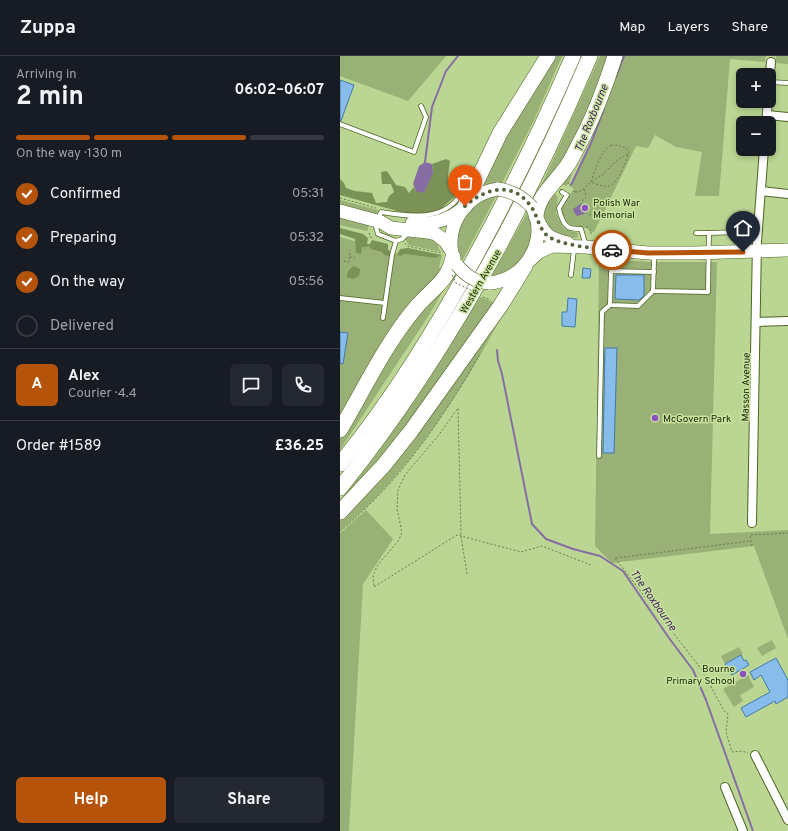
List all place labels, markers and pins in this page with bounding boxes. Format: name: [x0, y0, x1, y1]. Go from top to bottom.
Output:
pin: [448, 165, 482, 206]
place label: Polish War Memorial: [593, 197, 640, 222]
marker: Polish War Memorial: [580, 203, 590, 213]
pin: [726, 211, 760, 252]
marker: McGovern Park: [650, 413, 660, 423]
place label: McGovern Park: [663, 413, 731, 426]
place label: Bourne Primary School: [666, 663, 735, 688]
marker: Bourne Primary School: [738, 669, 748, 679]

